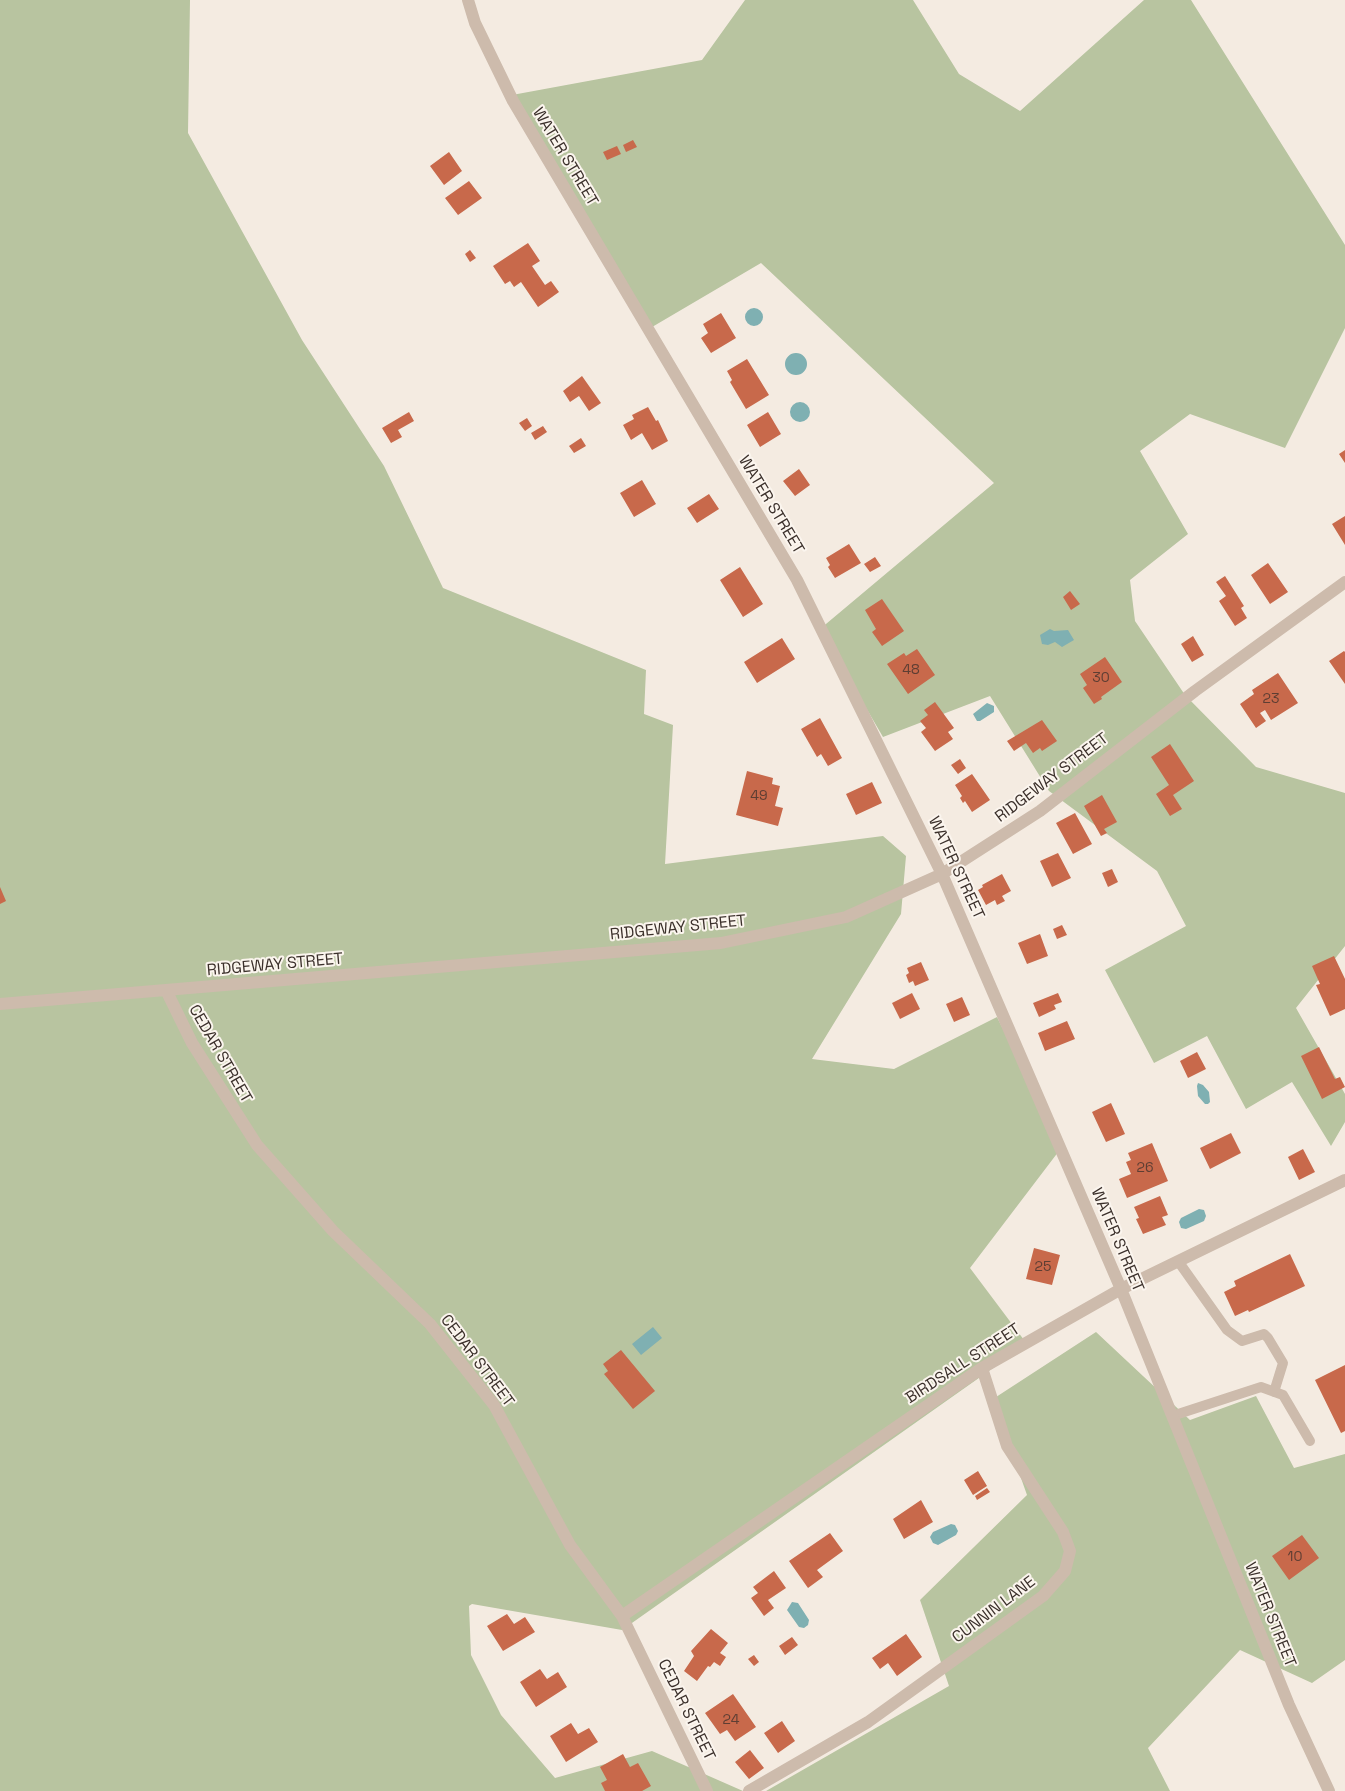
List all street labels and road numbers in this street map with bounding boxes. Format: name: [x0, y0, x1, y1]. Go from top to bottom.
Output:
street label: WATER STREET: [528, 104, 602, 210]
street label: WATER STREET: [734, 452, 808, 558]
street label: RIDGEWAY STREET: [992, 729, 1112, 827]
street label: WATER STREET: [924, 813, 988, 923]
street label: RIDGEWAY STREET: [609, 911, 747, 945]
street label: RIDGEWAY STREET: [206, 949, 344, 981]
street label: CEDAR STREET: [184, 1001, 256, 1107]
street label: WATER STREET: [1086, 1185, 1148, 1295]
street label: CEDAR STREET: [436, 1311, 518, 1411]
street label: BIRDSALL STREET: [902, 1320, 1024, 1408]
street label: WATER STREET: [1240, 1560, 1300, 1670]
street label: CUNNIN LANE: [949, 1572, 1039, 1648]
street label: CEDAR STREET: [653, 1656, 719, 1764]

